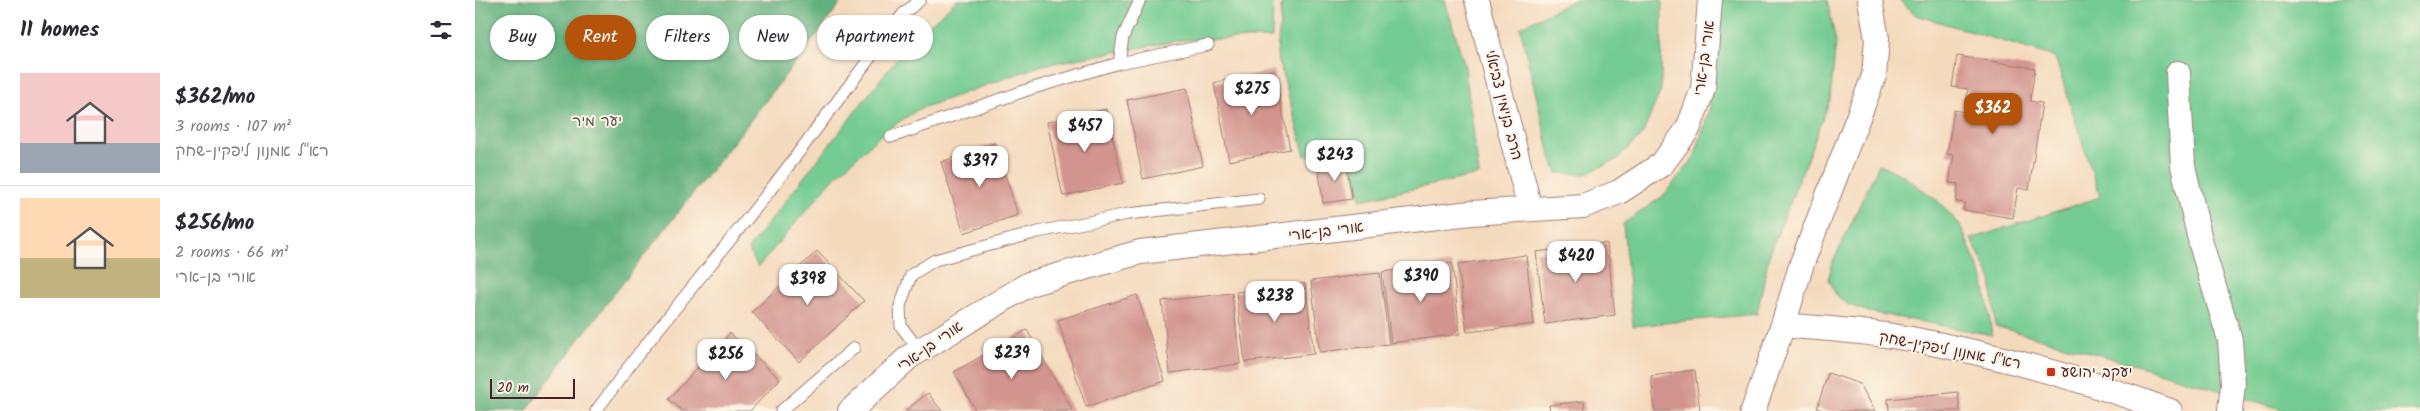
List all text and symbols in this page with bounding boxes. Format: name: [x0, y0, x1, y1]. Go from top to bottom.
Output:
text: 11 homes: [20, 14, 99, 47]
chip: Buy: [490, 15, 555, 60]
chip: Rent: [565, 15, 636, 60]
chip: Filters: [646, 15, 729, 60]
chip: New: [739, 15, 807, 60]
chip: Apartment: [817, 15, 933, 60]
icon: filters: [427, 16, 455, 44]
street label: אורי בן-ארי: [1688, 19, 1722, 97]
street label: הרב בנימין צביאלי: [1478, 48, 1528, 163]
pin: $275: [1222, 74, 1282, 116]
text: $275: [1235, 77, 1269, 102]
text: $362/mo: [175, 81, 255, 114]
pin: $362: [1963, 92, 2023, 135]
icon: home: [60, 93, 120, 153]
text: $362: [1975, 96, 2011, 121]
park label: יער מיר: [572, 110, 622, 134]
pin: $457: [1055, 110, 1115, 153]
text: 3 rooms · 107 m²: [175, 114, 291, 139]
text: $457: [1068, 114, 1102, 139]
text: רא"ל אמנון ליפקין-שחק: [175, 139, 329, 164]
pin: $243: [1305, 140, 1365, 182]
text: $243: [1317, 143, 1353, 168]
pin: $397: [950, 146, 1010, 188]
text: $397: [963, 149, 997, 174]
text: $256/mo: [175, 207, 254, 240]
street label: אורי בן-ארי: [1287, 215, 1365, 249]
icon: home: [60, 218, 120, 278]
text: 2 rooms · 66 m²: [175, 240, 289, 265]
pin: $420: [1546, 240, 1606, 283]
text: $420: [1558, 244, 1594, 269]
pin: $390: [1391, 260, 1451, 303]
pin: $398: [778, 264, 838, 306]
text: $390: [1404, 264, 1438, 289]
text: אורי בן-ארי: [175, 265, 256, 290]
text: $398: [790, 267, 826, 292]
pin: $238: [1245, 280, 1305, 323]
text: $238: [1257, 284, 1294, 309]
street label: אורי בן-ארי: [893, 315, 969, 378]
street label: רא"ל אמנון ליפקין-שחק: [1877, 325, 2023, 377]
pin: $256: [696, 338, 756, 381]
pin: $239: [982, 338, 1042, 380]
text: $239: [994, 341, 1030, 366]
text: $256: [708, 342, 744, 367]
place label: יעקב יהושע: [2061, 361, 2133, 385]
marker: יעקב יהושע: [2045, 366, 2057, 378]
scale bar: [490, 376, 575, 399]
text: 20 m: [497, 377, 529, 399]

